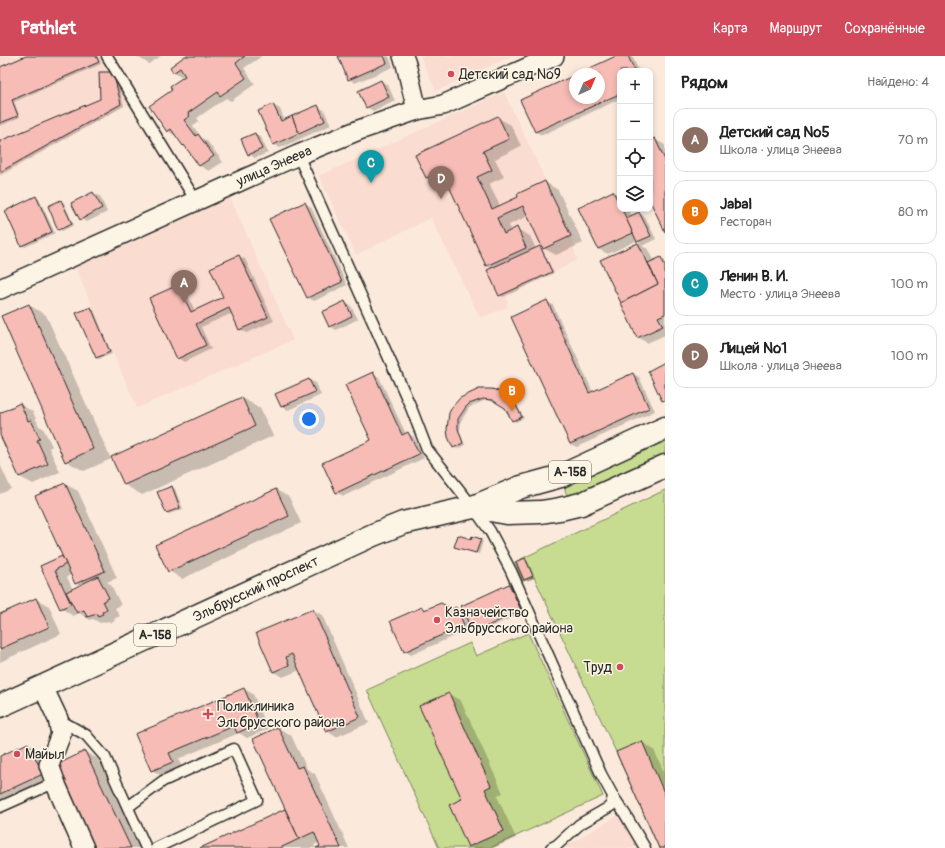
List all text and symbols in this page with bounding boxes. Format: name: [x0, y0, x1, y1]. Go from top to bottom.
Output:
text: Pathlet: [20, 16, 76, 40]
text: Карта: [713, 20, 748, 37]
text: Маршрут: [770, 20, 822, 37]
text: Сохранённые: [844, 20, 925, 37]
place label: Детский сад №9: [458, 66, 561, 83]
north arrow: [569, 68, 605, 104]
map controls: [617, 68, 653, 212]
button: +: [617, 68, 653, 104]
marker: Детский сад №9: [446, 69, 456, 79]
text: Рядом: [681, 72, 728, 93]
text: Найдено: 4: [867, 74, 929, 90]
button: −: [617, 104, 653, 140]
text: Детский сад №5: [720, 123, 830, 142]
text: A: [691, 132, 699, 148]
text: 70 m: [898, 132, 928, 148]
button: locate: [617, 140, 653, 176]
street label: улица Энеева: [233, 142, 314, 191]
text: Школа · улица Энеева: [720, 142, 842, 158]
pin: C: [358, 150, 384, 183]
pin: D: [428, 166, 454, 199]
button: layers: [617, 176, 653, 212]
text: Jabal: [720, 195, 752, 214]
text: B: [691, 204, 699, 220]
text: 80 m: [898, 204, 928, 220]
text: Ресторан: [720, 214, 771, 230]
text: Ленин В. И.: [720, 267, 789, 286]
pin: A: [171, 270, 197, 303]
text: C: [691, 276, 699, 292]
text: 100 m: [891, 276, 928, 292]
text: Место · улица Энеева: [720, 286, 840, 302]
text: Лицей №1: [720, 339, 787, 358]
text: D: [691, 348, 699, 364]
text: 100 m: [891, 348, 928, 364]
text: Школа · улица Энеева: [720, 358, 842, 374]
pin: B: [499, 378, 525, 411]
your location: [299, 409, 319, 429]
road number: А-158: [549, 461, 591, 483]
street label: Эльбрусский проспект: [190, 552, 322, 626]
place label: Казначейство Эльбрусского района: [445, 604, 573, 637]
marker: Казначейство Эльбрусского района: [432, 615, 442, 625]
road number: А-158: [134, 624, 176, 646]
place label: Труд: [583, 659, 613, 676]
marker: Труд: [615, 662, 625, 672]
place label: Поликлиника Эльбрусского района: [217, 698, 345, 731]
marker: Поликлиника Эльбрусского района: [202, 708, 214, 720]
place label: Майыл: [25, 746, 65, 763]
marker: Майыл: [12, 749, 22, 759]

